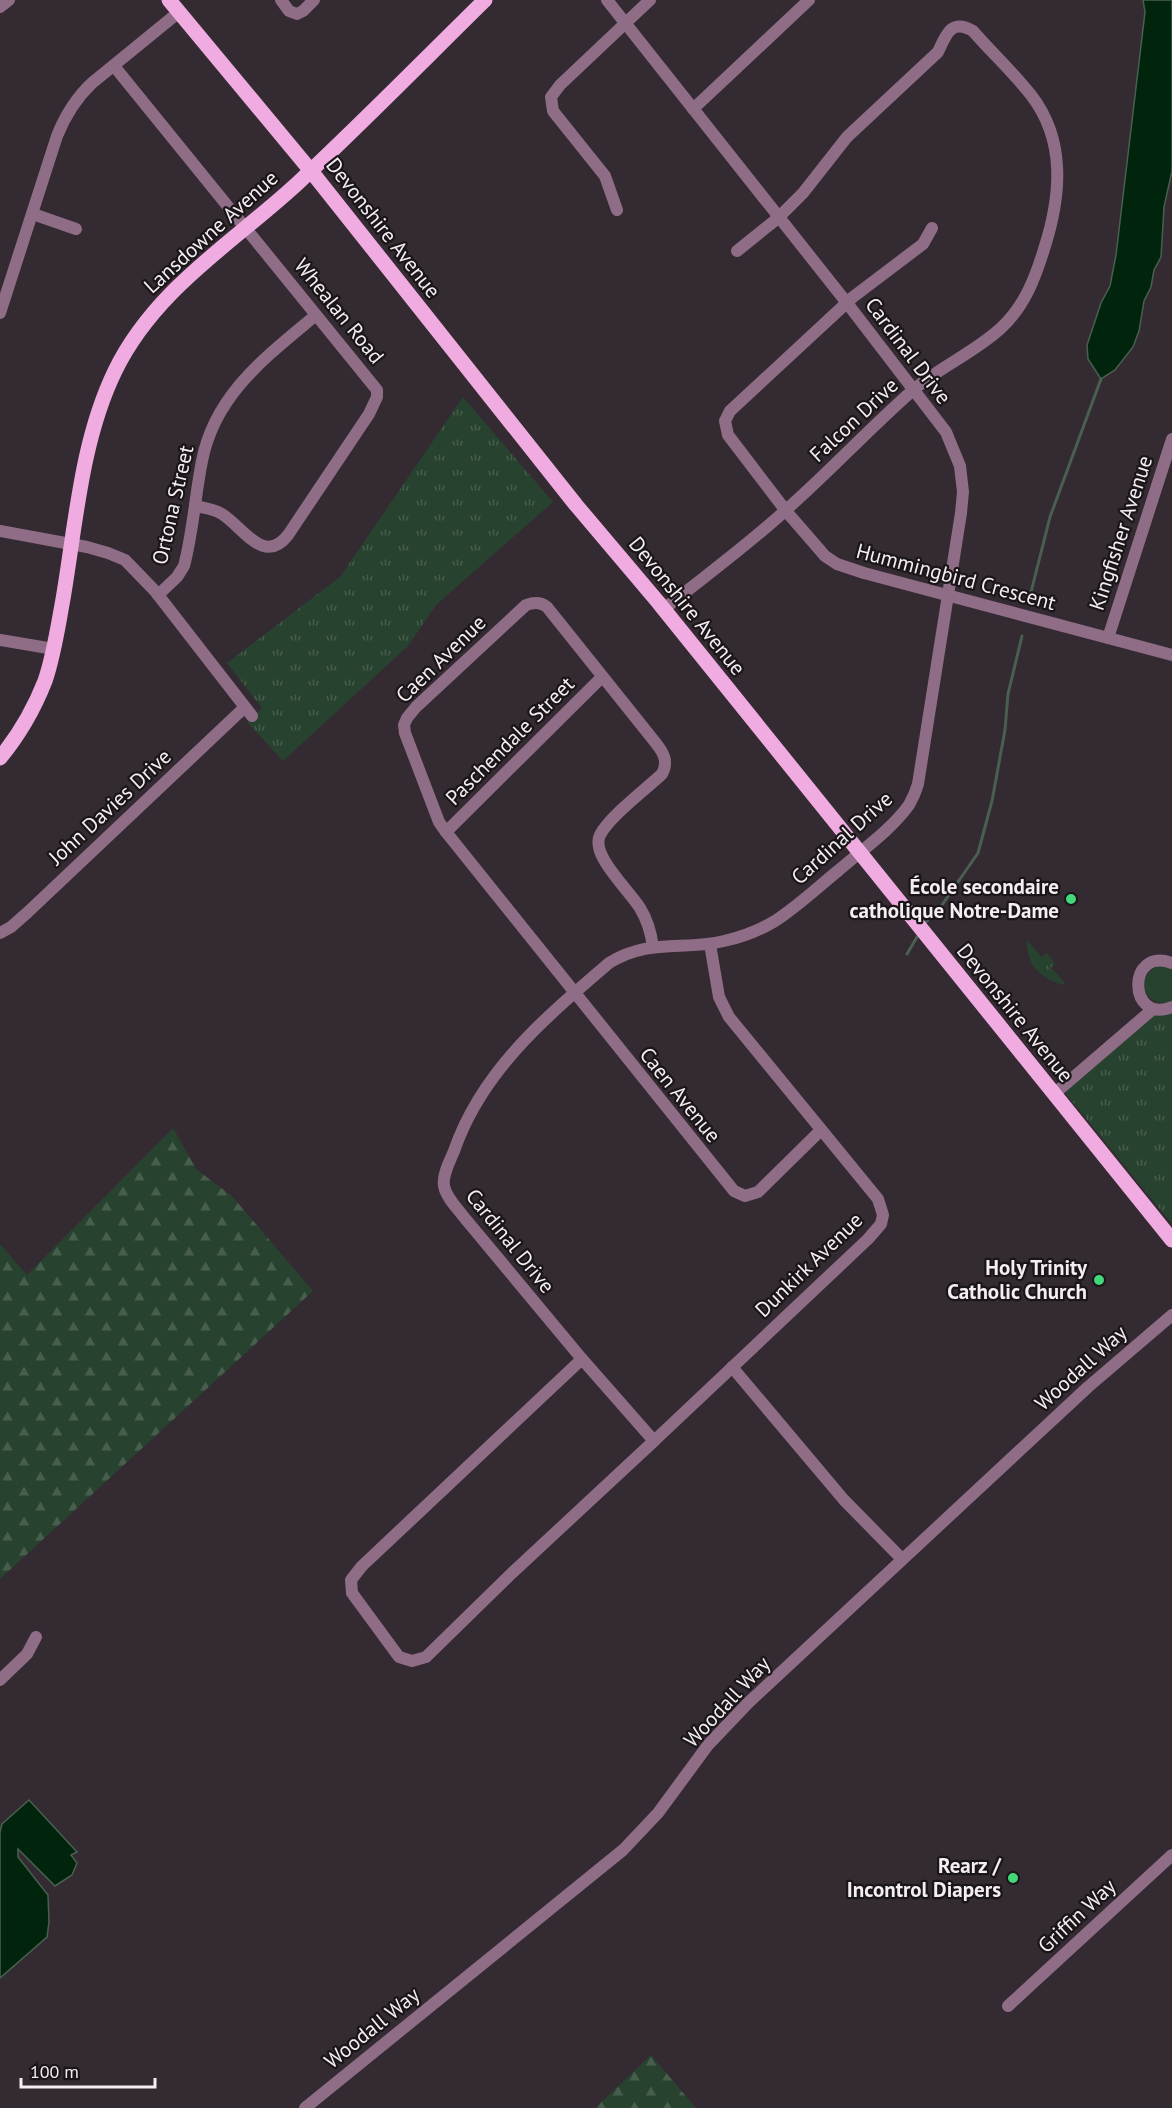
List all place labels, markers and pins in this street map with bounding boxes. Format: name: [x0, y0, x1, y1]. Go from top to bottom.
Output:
place label: École secondaire catholique Notre-Dame: [850, 873, 1059, 924]
marker: École secondaire catholique Notre-Dame: [1064, 892, 1078, 906]
place label: Holy Trinity Catholic Church: [947, 1254, 1088, 1305]
marker: Holy Trinity Catholic Church: [1092, 1273, 1106, 1287]
place label: Rearz / Incontrol Diapers: [847, 1852, 1002, 1903]
marker: Rearz / Incontrol Diapers: [1006, 1871, 1020, 1885]

